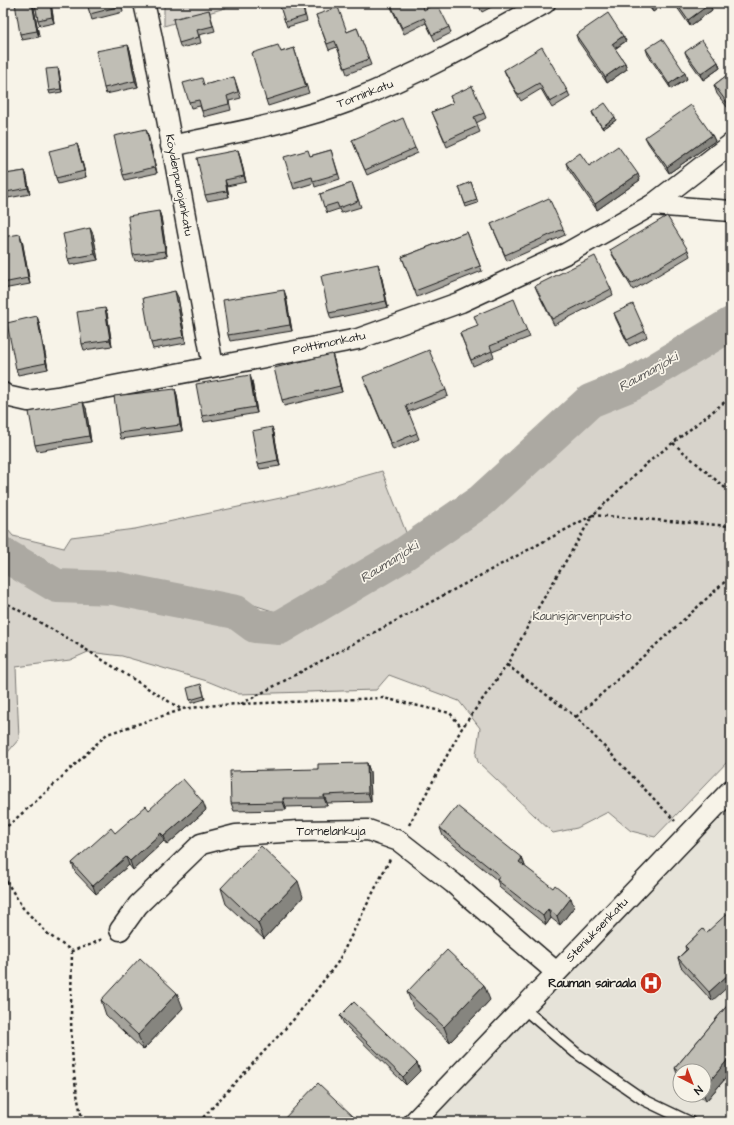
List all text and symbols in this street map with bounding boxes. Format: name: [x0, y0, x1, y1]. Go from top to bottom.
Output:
street label: Torninkatu: [334, 75, 396, 113]
street label: Köydenpunojankatu: [160, 133, 197, 238]
street label: Polttimonkatu: [291, 327, 367, 359]
water label: Raumanjoki: [615, 347, 683, 396]
water label: Raumanjoki: [357, 536, 423, 587]
park label: Kaunisjärvenpuisto: [532, 608, 632, 625]
street label: Tornelankuja: [296, 823, 366, 840]
street label: Steniuksenkatu: [562, 894, 632, 966]
hospital icon: Rauman sairaala: [638, 970, 664, 996]
place label: Rauman sairaala: [548, 975, 637, 992]
north arrow: [672, 1063, 712, 1103]
text: N: [691, 1082, 706, 1098]

